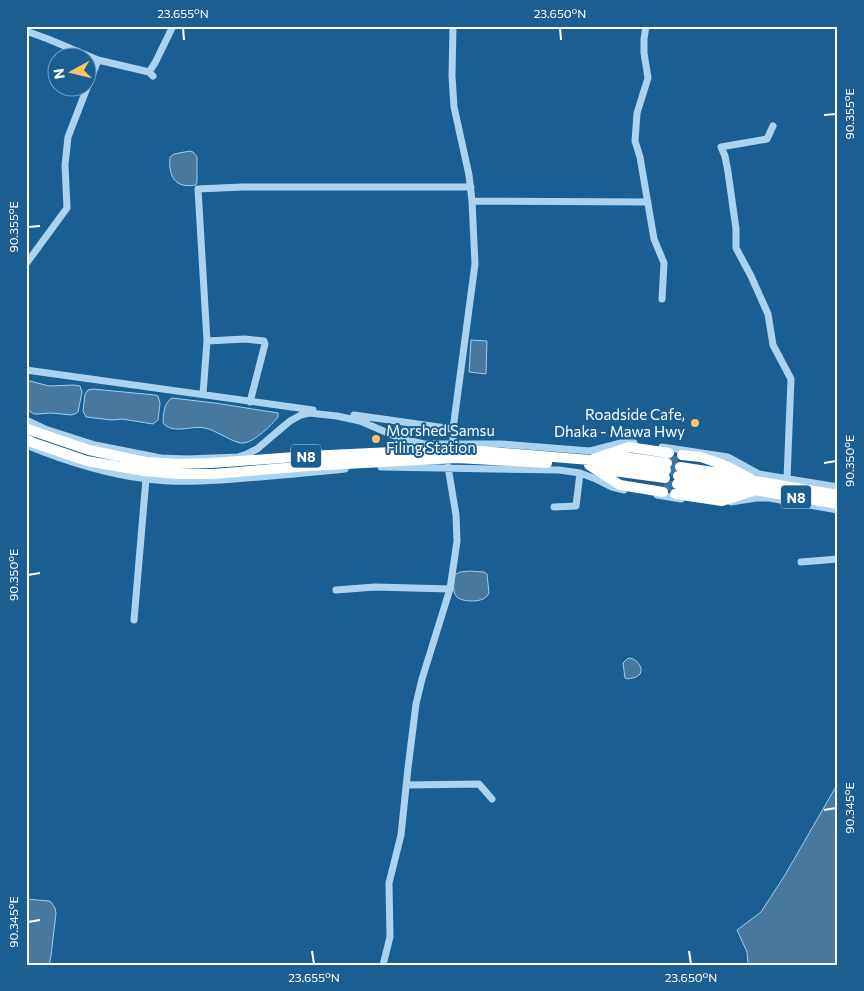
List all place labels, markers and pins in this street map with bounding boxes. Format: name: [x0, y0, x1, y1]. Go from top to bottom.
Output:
place label: Roadside Cafe, Dhaka - Mawa Hwy: [554, 405, 685, 440]
marker: Roadside Cafe, Dhaka - Mawa Hwy: [689, 417, 701, 429]
place label: Morshed Samsu Filing Station: [386, 421, 495, 456]
marker: Morshed Samsu Filing Station: [370, 433, 382, 445]

